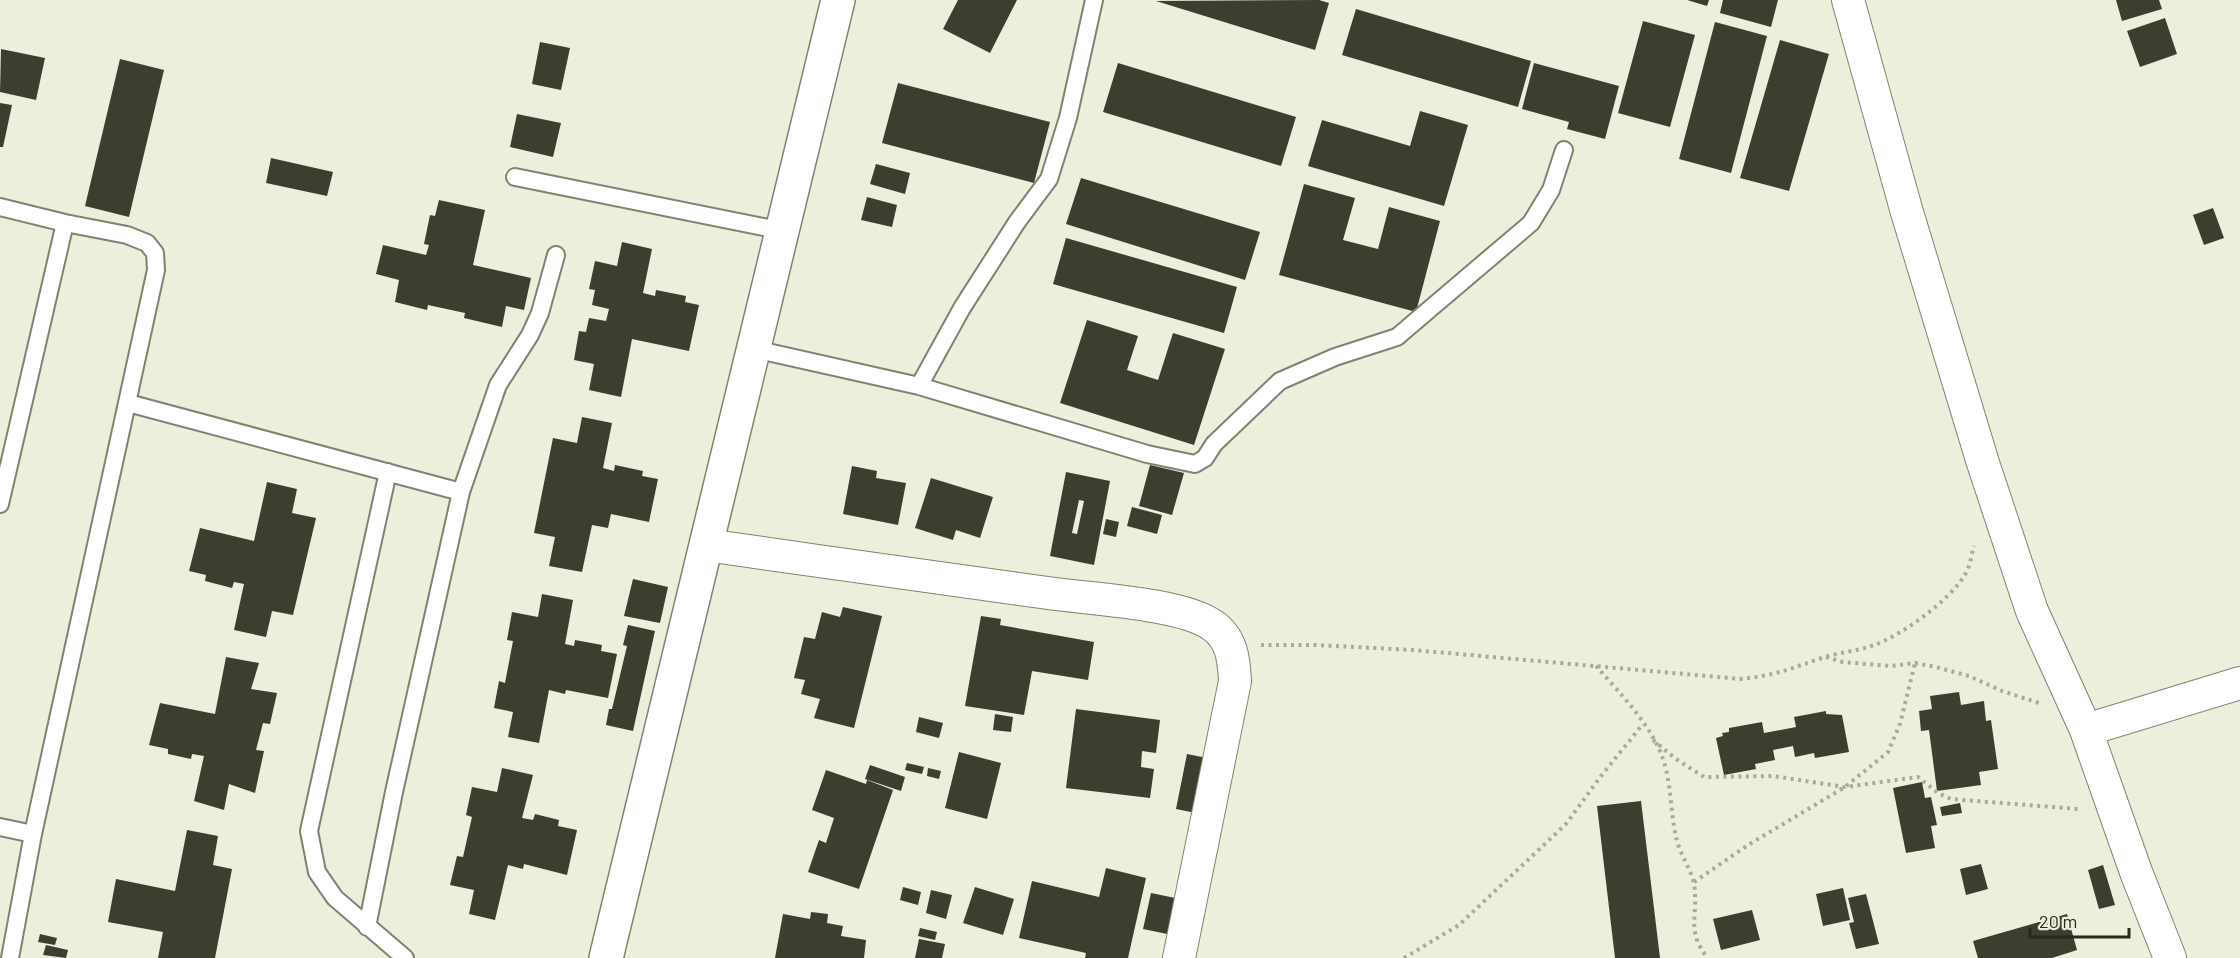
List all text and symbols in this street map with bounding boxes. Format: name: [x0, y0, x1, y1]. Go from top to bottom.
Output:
scale bar: [2030, 901, 2129, 939]
text: 20 m: [2039, 910, 2077, 932]

